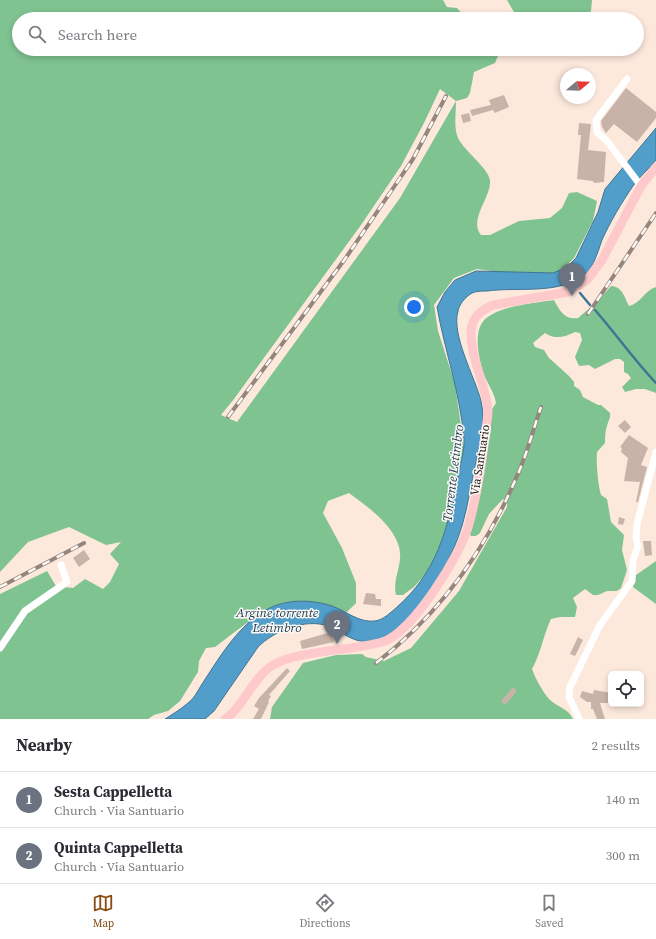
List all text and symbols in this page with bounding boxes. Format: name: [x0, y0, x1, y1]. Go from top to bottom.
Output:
search box: [12, 12, 644, 56]
icon: search: [26, 23, 48, 45]
text: Search here: [58, 24, 137, 45]
north arrow: [560, 68, 596, 104]
pin: 1: [559, 263, 585, 296]
your location: [404, 297, 424, 317]
water label: Torrente Letimbro: [439, 423, 467, 523]
street label: Via Santuario: [466, 423, 494, 497]
water label: Argine torrente Letimbro: [235, 604, 319, 636]
pin: 2: [324, 611, 350, 644]
map controls: [608, 671, 644, 707]
button: locate: [608, 671, 644, 707]
text: Nearby: [16, 733, 72, 757]
text: 2 results: [592, 737, 640, 754]
text: Sesta Cappelletta: [54, 781, 172, 802]
text: 1: [25, 791, 33, 808]
text: 140 m: [606, 791, 640, 808]
text: Church · Via Santuario: [54, 802, 184, 819]
text: Quinta Cappelletta: [54, 837, 183, 858]
text: 2: [25, 847, 33, 864]
text: 300 m: [606, 847, 640, 864]
text: Church · Via Santuario: [54, 858, 184, 875]
tab: Map: [92, 892, 114, 931]
tab: Directions: [299, 892, 350, 931]
tab: Saved: [535, 892, 564, 931]

